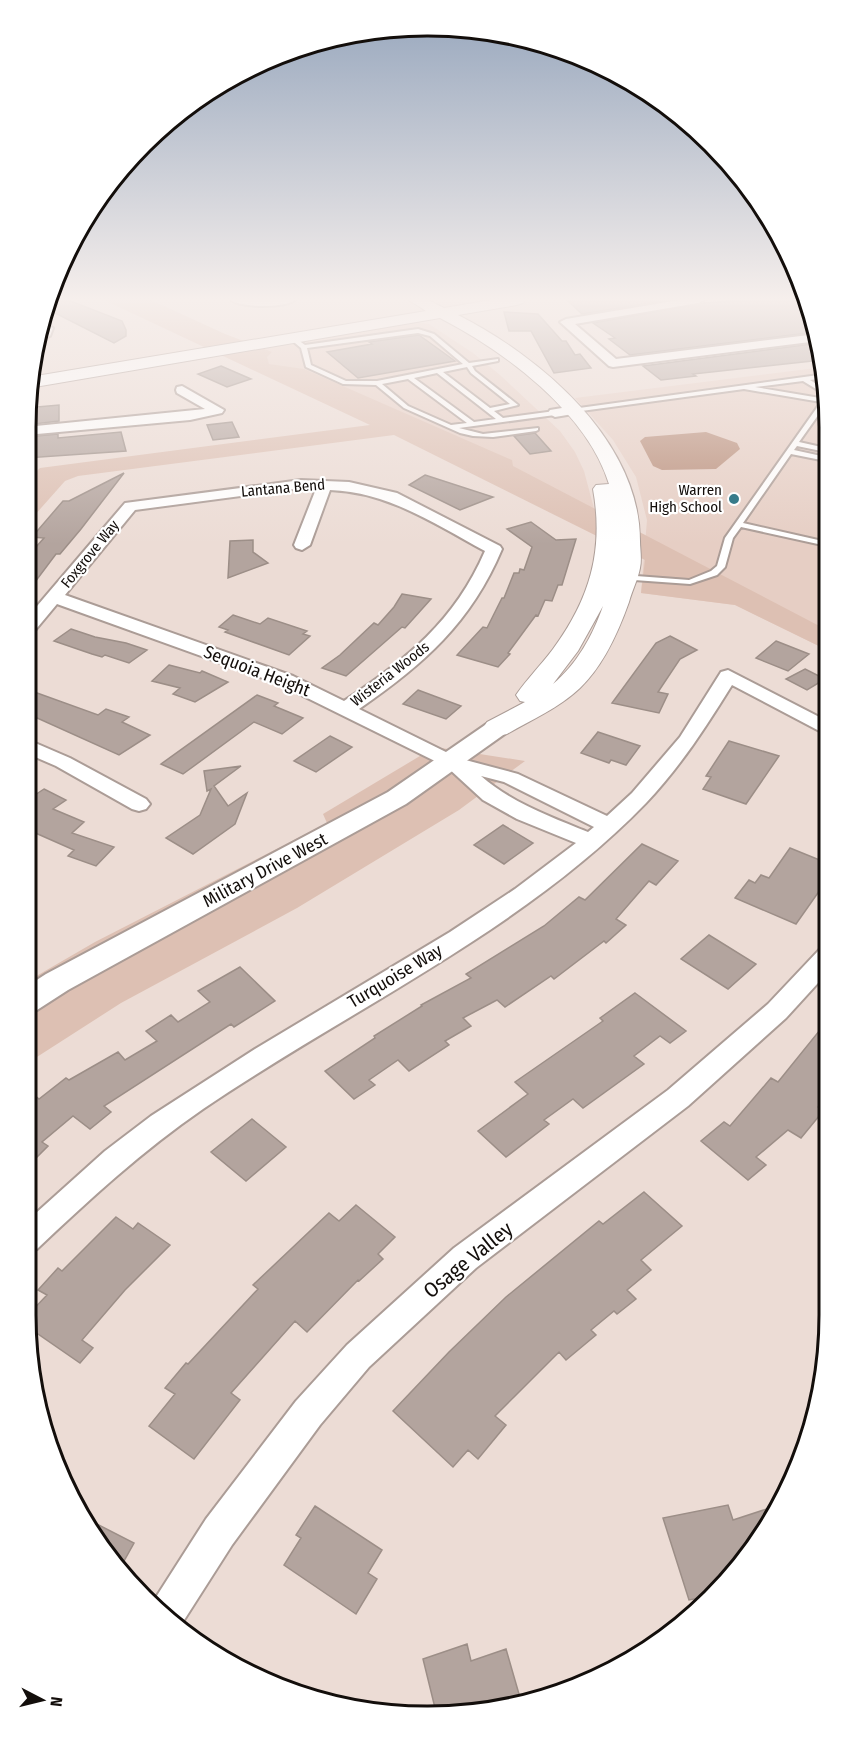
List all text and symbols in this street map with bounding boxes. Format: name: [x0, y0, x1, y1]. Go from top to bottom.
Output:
street label: Lantana Bend: [240, 475, 326, 501]
place label: Warren High School: [649, 481, 722, 516]
marker: Warren High School: [727, 492, 741, 506]
street label: Foxgrove Way: [57, 516, 123, 592]
street label: Wisteria Woods: [347, 638, 433, 710]
street label: Sequoia Height: [201, 641, 313, 701]
street label: Military Drive West: [199, 828, 331, 912]
street label: Turquoise Way: [344, 939, 446, 1013]
street label: Osage Valley: [418, 1216, 518, 1304]
north arrow: [12, 1670, 72, 1730]
text: N: [46, 1696, 66, 1708]

